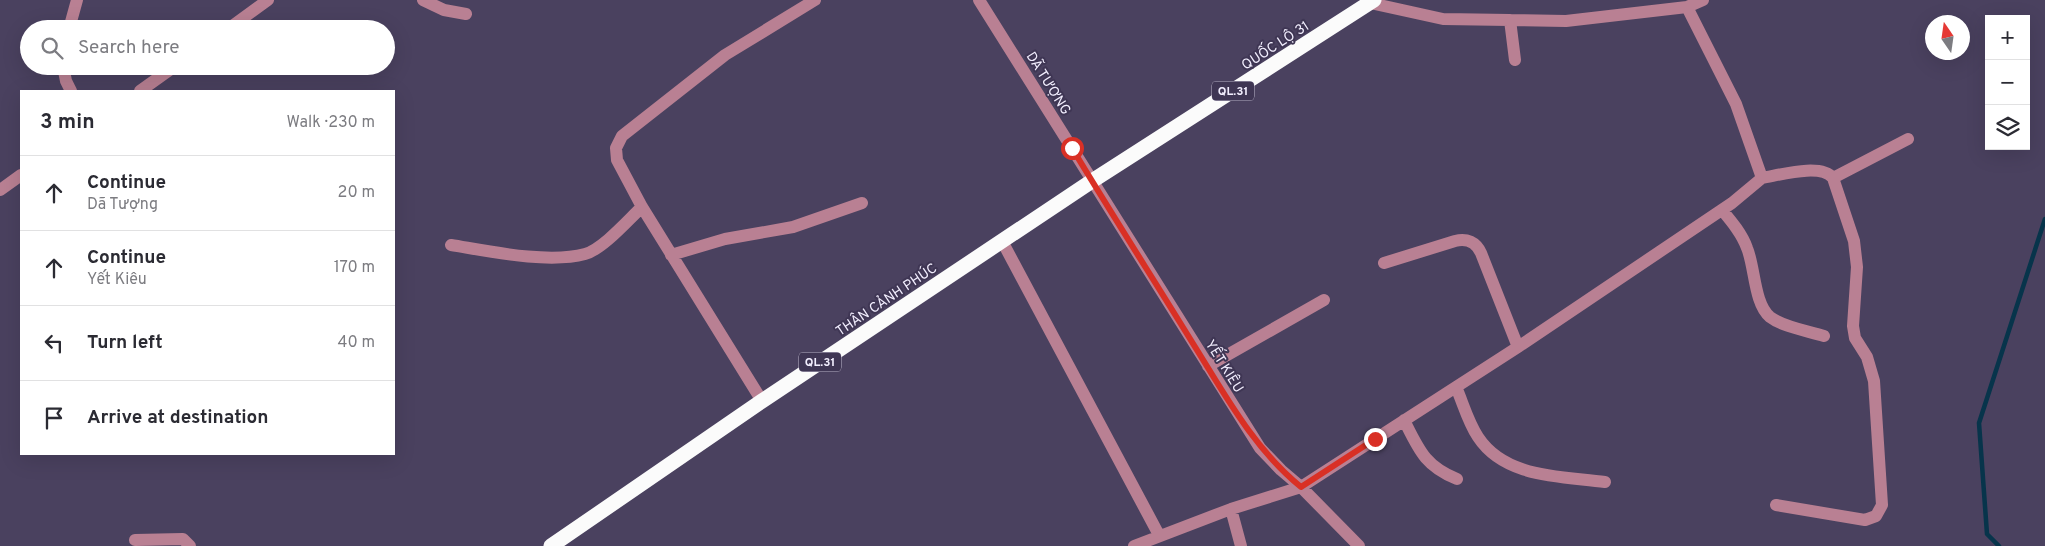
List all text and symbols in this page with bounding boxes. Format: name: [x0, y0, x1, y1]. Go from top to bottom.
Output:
north arrow: [1925, 15, 1970, 60]
map controls: [1985, 15, 2030, 150]
button: +: [1985, 15, 2030, 60]
street label: QUỐC LỘ 31: [1237, 16, 1313, 74]
search box: [20, 20, 395, 75]
icon: search: [38, 34, 66, 62]
text: Search here: [78, 36, 180, 60]
street label: DÃ TƯỢNG: [1022, 49, 1074, 118]
button: −: [1985, 60, 2030, 105]
road number: QL.31: [1212, 82, 1254, 100]
button: layers: [1985, 105, 2030, 150]
text: 3 min: [40, 109, 95, 136]
text: Walk · 230 m: [286, 113, 375, 133]
route start: [1061, 137, 1084, 160]
text: Continue: [87, 171, 166, 195]
icon: ahead: [40, 179, 68, 207]
text: 20 m: [338, 183, 375, 203]
text: Dã Tượng: [87, 195, 158, 215]
text: Continue: [87, 246, 166, 270]
icon: ahead: [40, 254, 68, 282]
text: 170 m: [334, 258, 375, 278]
street label: THÂN CẢNH PHÚC: [832, 259, 941, 340]
text: Yết Kiêu: [87, 270, 147, 290]
icon: left: [40, 329, 68, 357]
text: Turn left: [87, 331, 163, 355]
text: 40 m: [337, 333, 375, 353]
street label: YẾT KIÊU: [1201, 336, 1248, 396]
road number: QL.31: [799, 352, 841, 372]
icon: arrive: [40, 404, 68, 432]
text: Arrive at destination: [87, 406, 268, 430]
route end: [1364, 428, 1387, 451]

